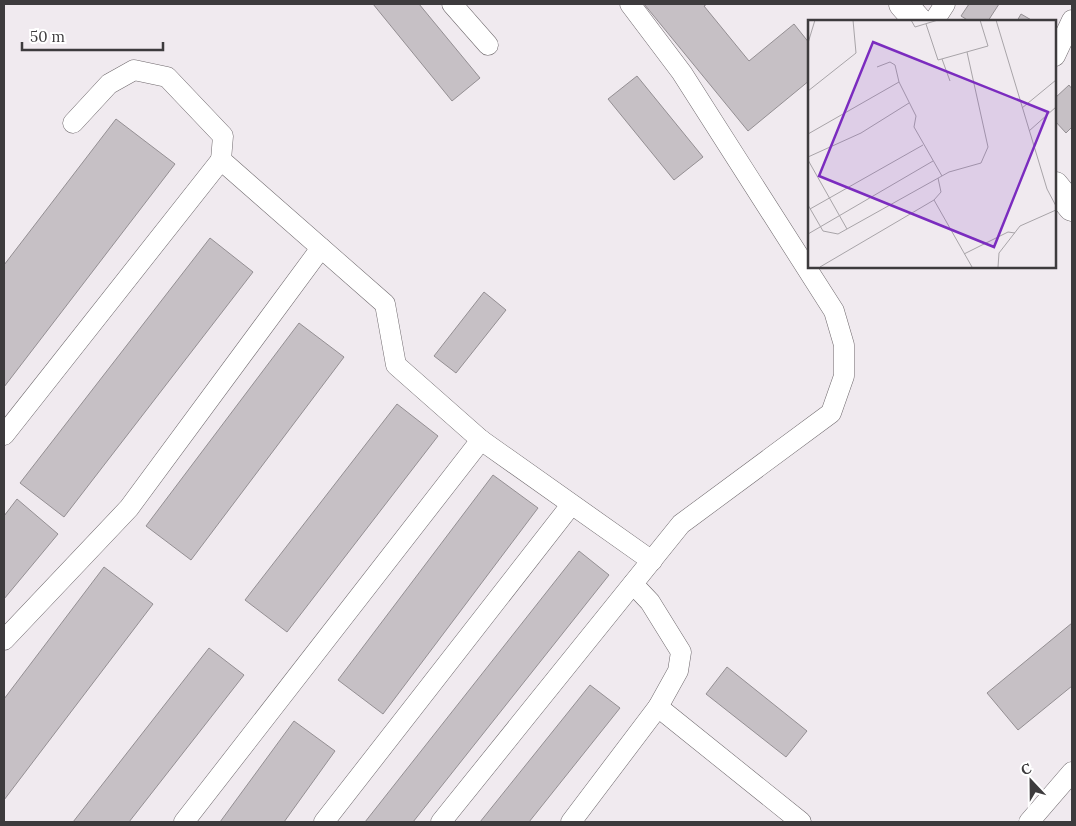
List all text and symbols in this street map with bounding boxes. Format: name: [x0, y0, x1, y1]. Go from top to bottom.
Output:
scale bar: [22, 20, 164, 52]
inset map: [808, 20, 1056, 268]
text: 50 m: [30, 27, 65, 46]
north arrow: [1006, 756, 1056, 806]
text: С: [1018, 759, 1034, 779]

